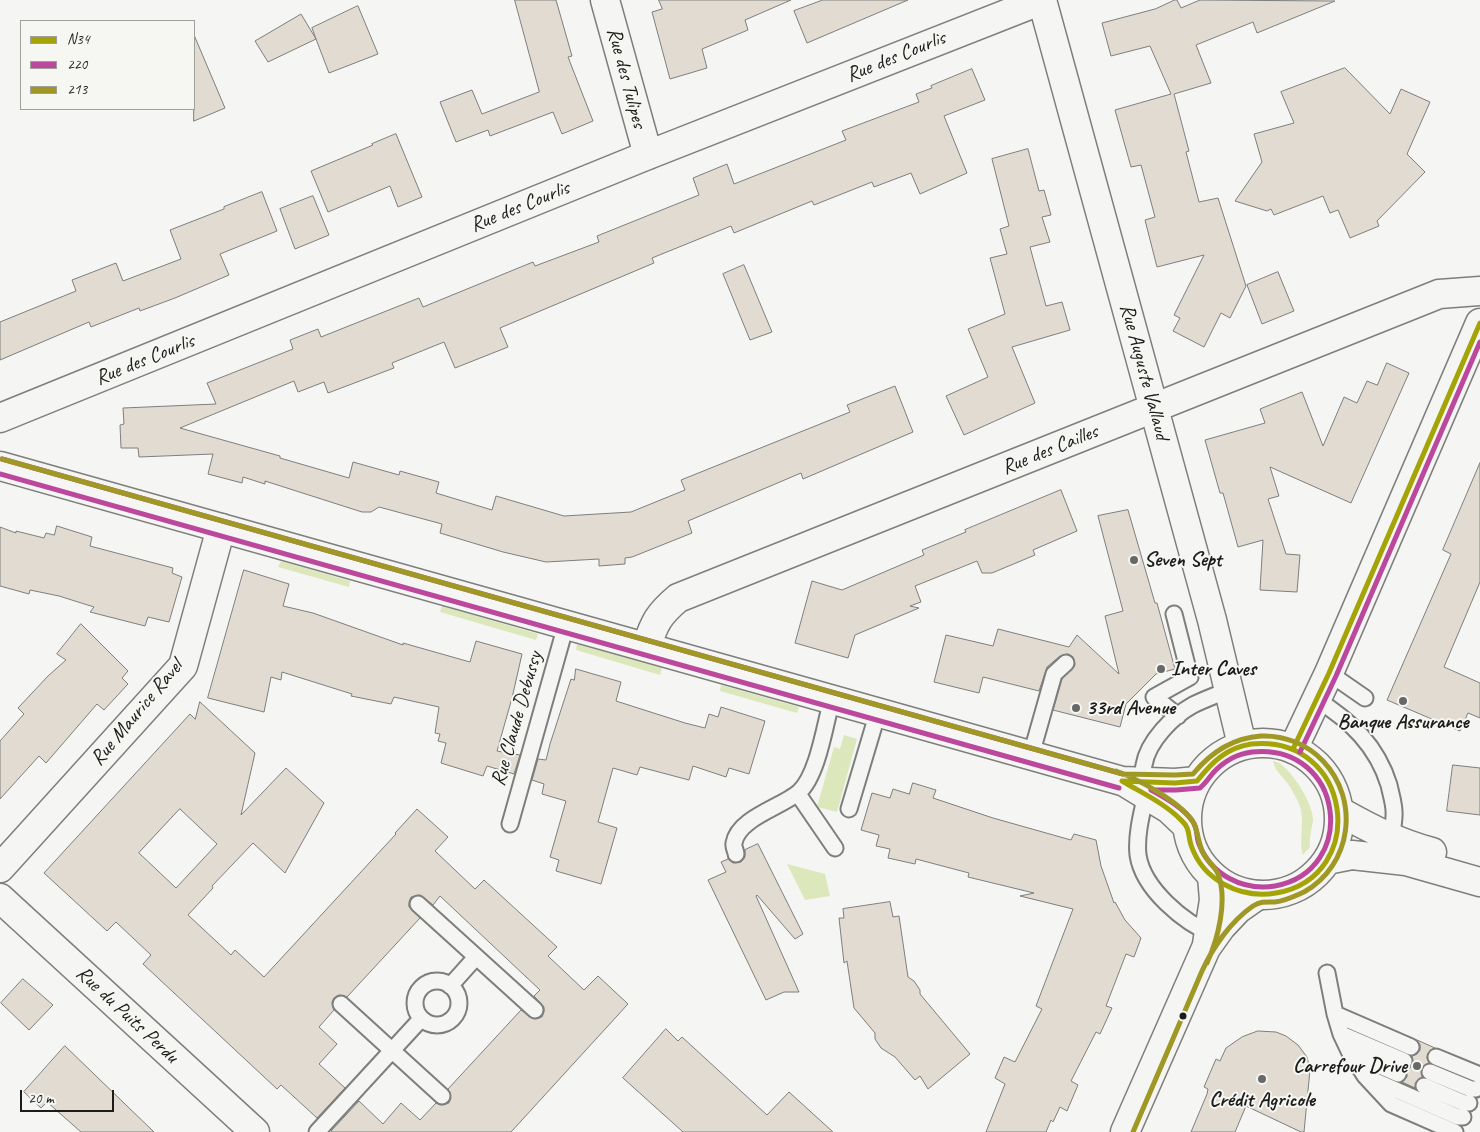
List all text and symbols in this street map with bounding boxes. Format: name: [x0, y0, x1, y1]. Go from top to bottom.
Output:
legend: [20, 20, 195, 110]
street label: Rue des Tulipes: [601, 25, 651, 131]
street label: Rue des Courlis: [843, 26, 949, 88]
text: N34: [67, 30, 90, 49]
text: 220: [67, 55, 87, 74]
text: 213: [67, 80, 87, 99]
street label: Rue des Courlis: [467, 176, 573, 238]
street label: Rue Auguste Vallaud: [1114, 301, 1174, 443]
street label: Rue des Courlis: [92, 329, 198, 391]
street label: Rue des Cailles: [998, 419, 1102, 481]
place label: Seven Sept: [1144, 547, 1222, 573]
marker: Seven Sept: [1128, 554, 1140, 566]
street label: Rue Claude Debussy: [486, 649, 548, 789]
street label: Rue Maurice Ravel: [85, 655, 189, 771]
place label: Inter Caves: [1171, 656, 1256, 682]
marker: Inter Caves: [1155, 663, 1167, 675]
place label: 33rd Avenue: [1086, 695, 1175, 721]
marker: Banque Assurance: [1397, 695, 1409, 707]
marker: 33rd Avenue: [1070, 702, 1082, 714]
place label: Banque Assurance: [1337, 709, 1469, 735]
street label: Rue du Puits Perdu: [71, 961, 183, 1069]
unlabelled marker: [1178, 1011, 1188, 1021]
place label: Carrefour Drive: [1293, 1053, 1407, 1079]
marker: Carrefour Drive: [1411, 1060, 1423, 1072]
marker: Crédit Agricole: [1256, 1073, 1268, 1085]
scale bar: [22, 1080, 116, 1112]
place label: Crédit Agricole: [1209, 1087, 1315, 1113]
text: 20 m: [28, 1089, 54, 1108]

